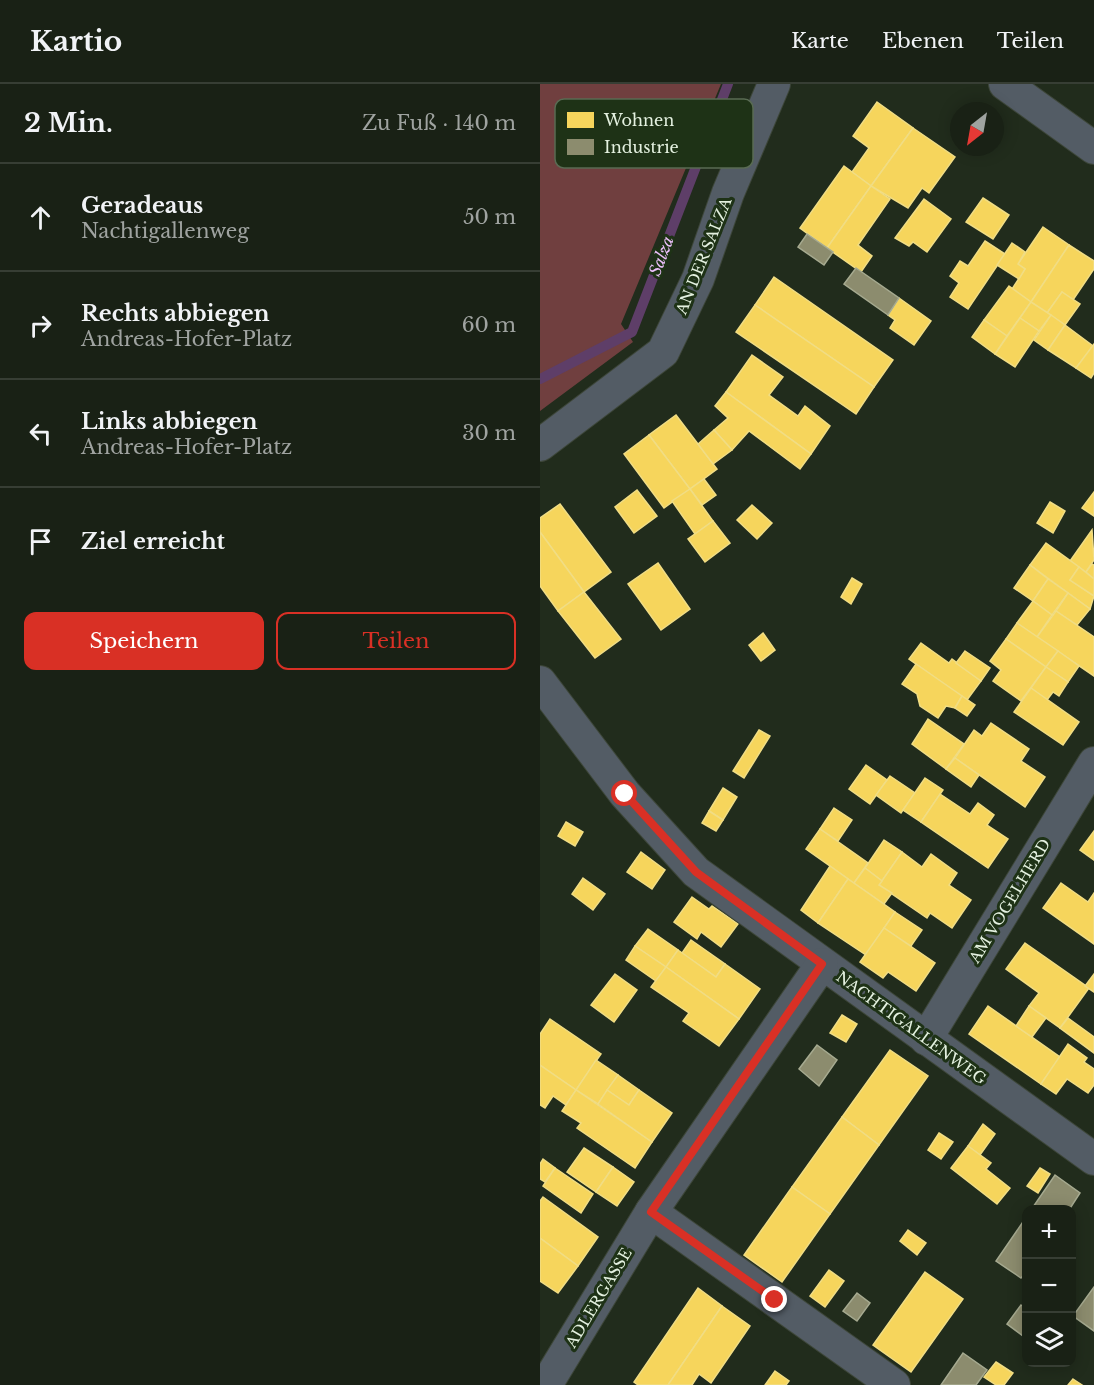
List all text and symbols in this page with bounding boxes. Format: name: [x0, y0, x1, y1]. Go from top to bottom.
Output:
text: Kartio: [30, 24, 122, 59]
text: Karte: [791, 28, 849, 54]
text: Ebenen: [882, 28, 964, 54]
text: Teilen: [997, 28, 1064, 54]
legend: [555, 99, 753, 168]
north arrow: [950, 102, 1004, 156]
text: 2 Min.: [24, 107, 113, 139]
text: Wohnen: [603, 110, 674, 130]
text: Zu Fuß · 140 m: [362, 111, 516, 135]
text: Industrie: [604, 137, 679, 157]
text: Geradeaus: [81, 192, 203, 219]
street label: AN DER SALZA: [671, 194, 736, 318]
icon: ahead: [24, 201, 57, 234]
text: 50 m: [463, 205, 516, 229]
text: Nachtigallenweg: [81, 219, 249, 243]
water label: Salza: [644, 233, 678, 279]
text: Rechts abbiegen: [81, 300, 270, 327]
icon: right: [24, 309, 57, 342]
text: 60 m: [462, 313, 516, 337]
text: Andreas-Hofer-Platz: [81, 327, 292, 351]
text: Links abbiegen: [81, 408, 258, 435]
icon: left: [24, 417, 57, 450]
text: 30 m: [462, 421, 516, 445]
text: Andreas-Hofer-Platz: [81, 435, 292, 459]
icon: arrive: [24, 525, 57, 558]
text: Ziel erreicht: [81, 528, 225, 555]
button: Speichern: [24, 612, 264, 670]
button: Teilen: [276, 612, 516, 670]
route start: [611, 780, 637, 806]
street label: AM VOGELHERD: [964, 835, 1054, 967]
street label: NACHTIGALLENWEG: [833, 967, 990, 1088]
map controls: [1022, 1205, 1076, 1367]
button: +: [1022, 1205, 1076, 1259]
street label: ADLERGASSE: [561, 1244, 636, 1352]
button: −: [1022, 1259, 1076, 1313]
route end: [761, 1286, 787, 1312]
button: layers: [1022, 1313, 1076, 1367]

